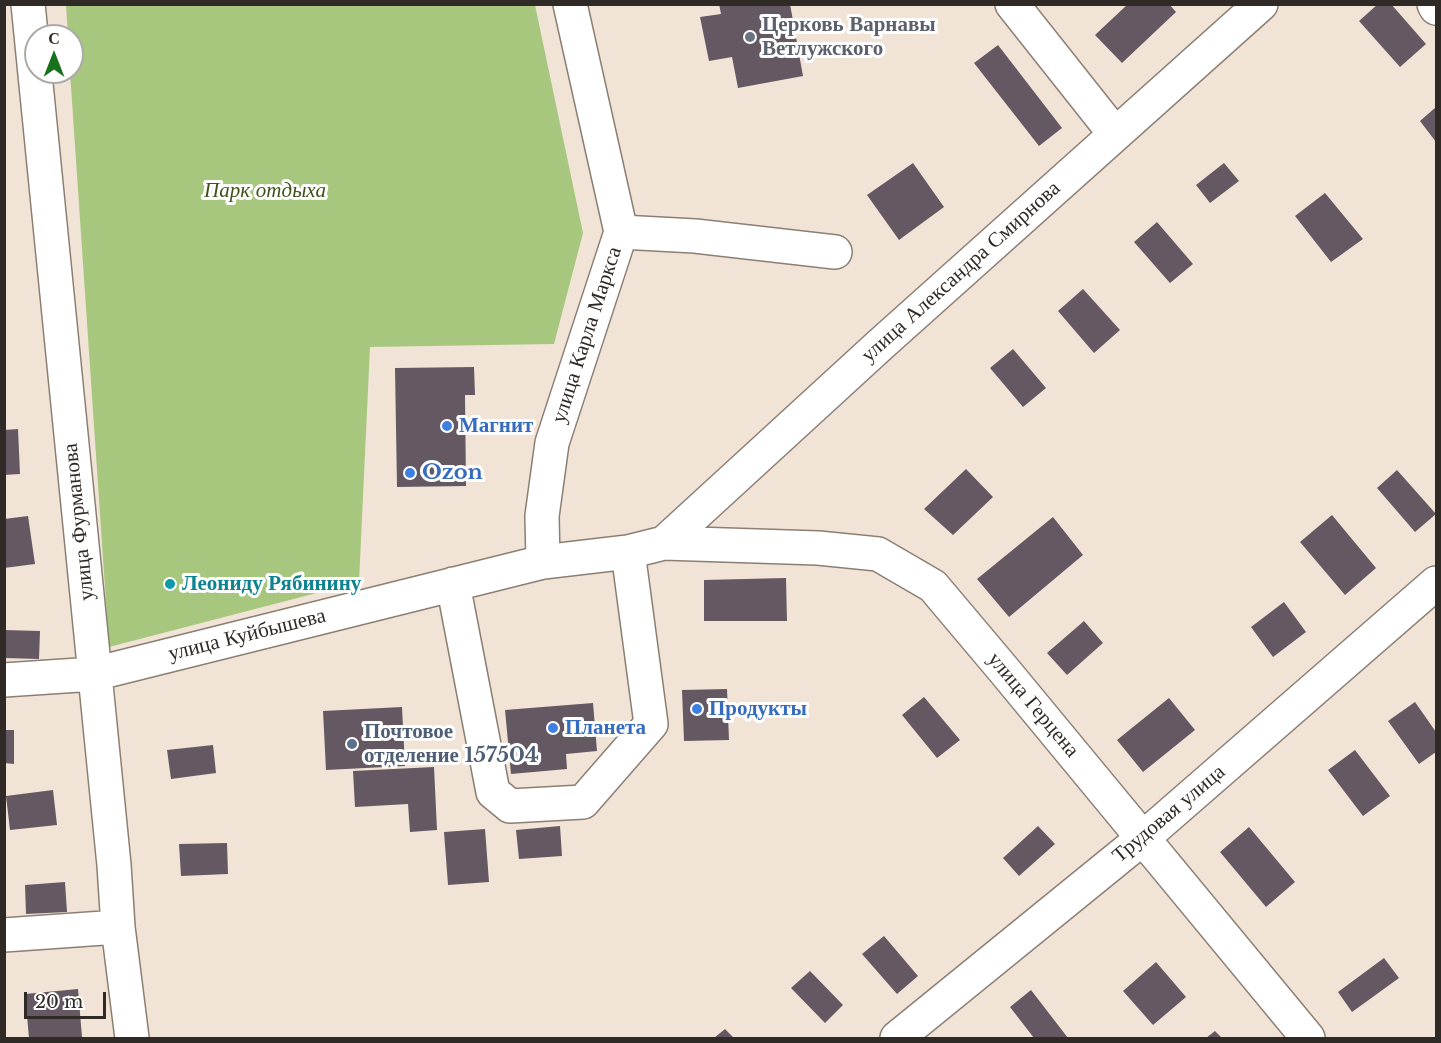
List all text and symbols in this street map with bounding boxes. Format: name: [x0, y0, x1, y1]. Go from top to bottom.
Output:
place label: Церковь Варнавы Ветлужского: [762, 12, 936, 62]
north arrow: [24, 24, 84, 84]
text: С: [48, 28, 60, 48]
marker: Церковь Варнавы Ветлужского: [743, 30, 757, 44]
street label: улица Александра Смирнова: [856, 176, 1066, 368]
park label: Парк отдыха: [204, 178, 326, 204]
street label: улица Карла Маркса: [547, 244, 627, 426]
place label: Магнит: [459, 413, 533, 439]
marker: Магнит: [440, 419, 454, 433]
street label: улица Фурманова: [58, 442, 100, 602]
place label: Ozon: [422, 460, 483, 486]
marker: Ozon: [403, 466, 417, 480]
place label: Леониду Рябинину: [182, 571, 361, 597]
marker: Леониду Рябинину: [163, 577, 177, 591]
street label: улица Куйбышева: [166, 603, 328, 667]
street label: улица Герцена: [982, 647, 1084, 763]
place label: Продукты: [709, 696, 807, 722]
marker: Продукты: [690, 702, 704, 716]
place label: Планета: [565, 715, 646, 741]
place label: Почтовое отделение 157504: [364, 719, 539, 769]
marker: Планета: [546, 721, 560, 735]
marker: Почтовое отделение 157504: [345, 737, 359, 751]
street label: Трудовая улица: [1108, 760, 1230, 868]
scale bar: [27, 980, 110, 1018]
text: 20 m: [35, 991, 83, 1013]

